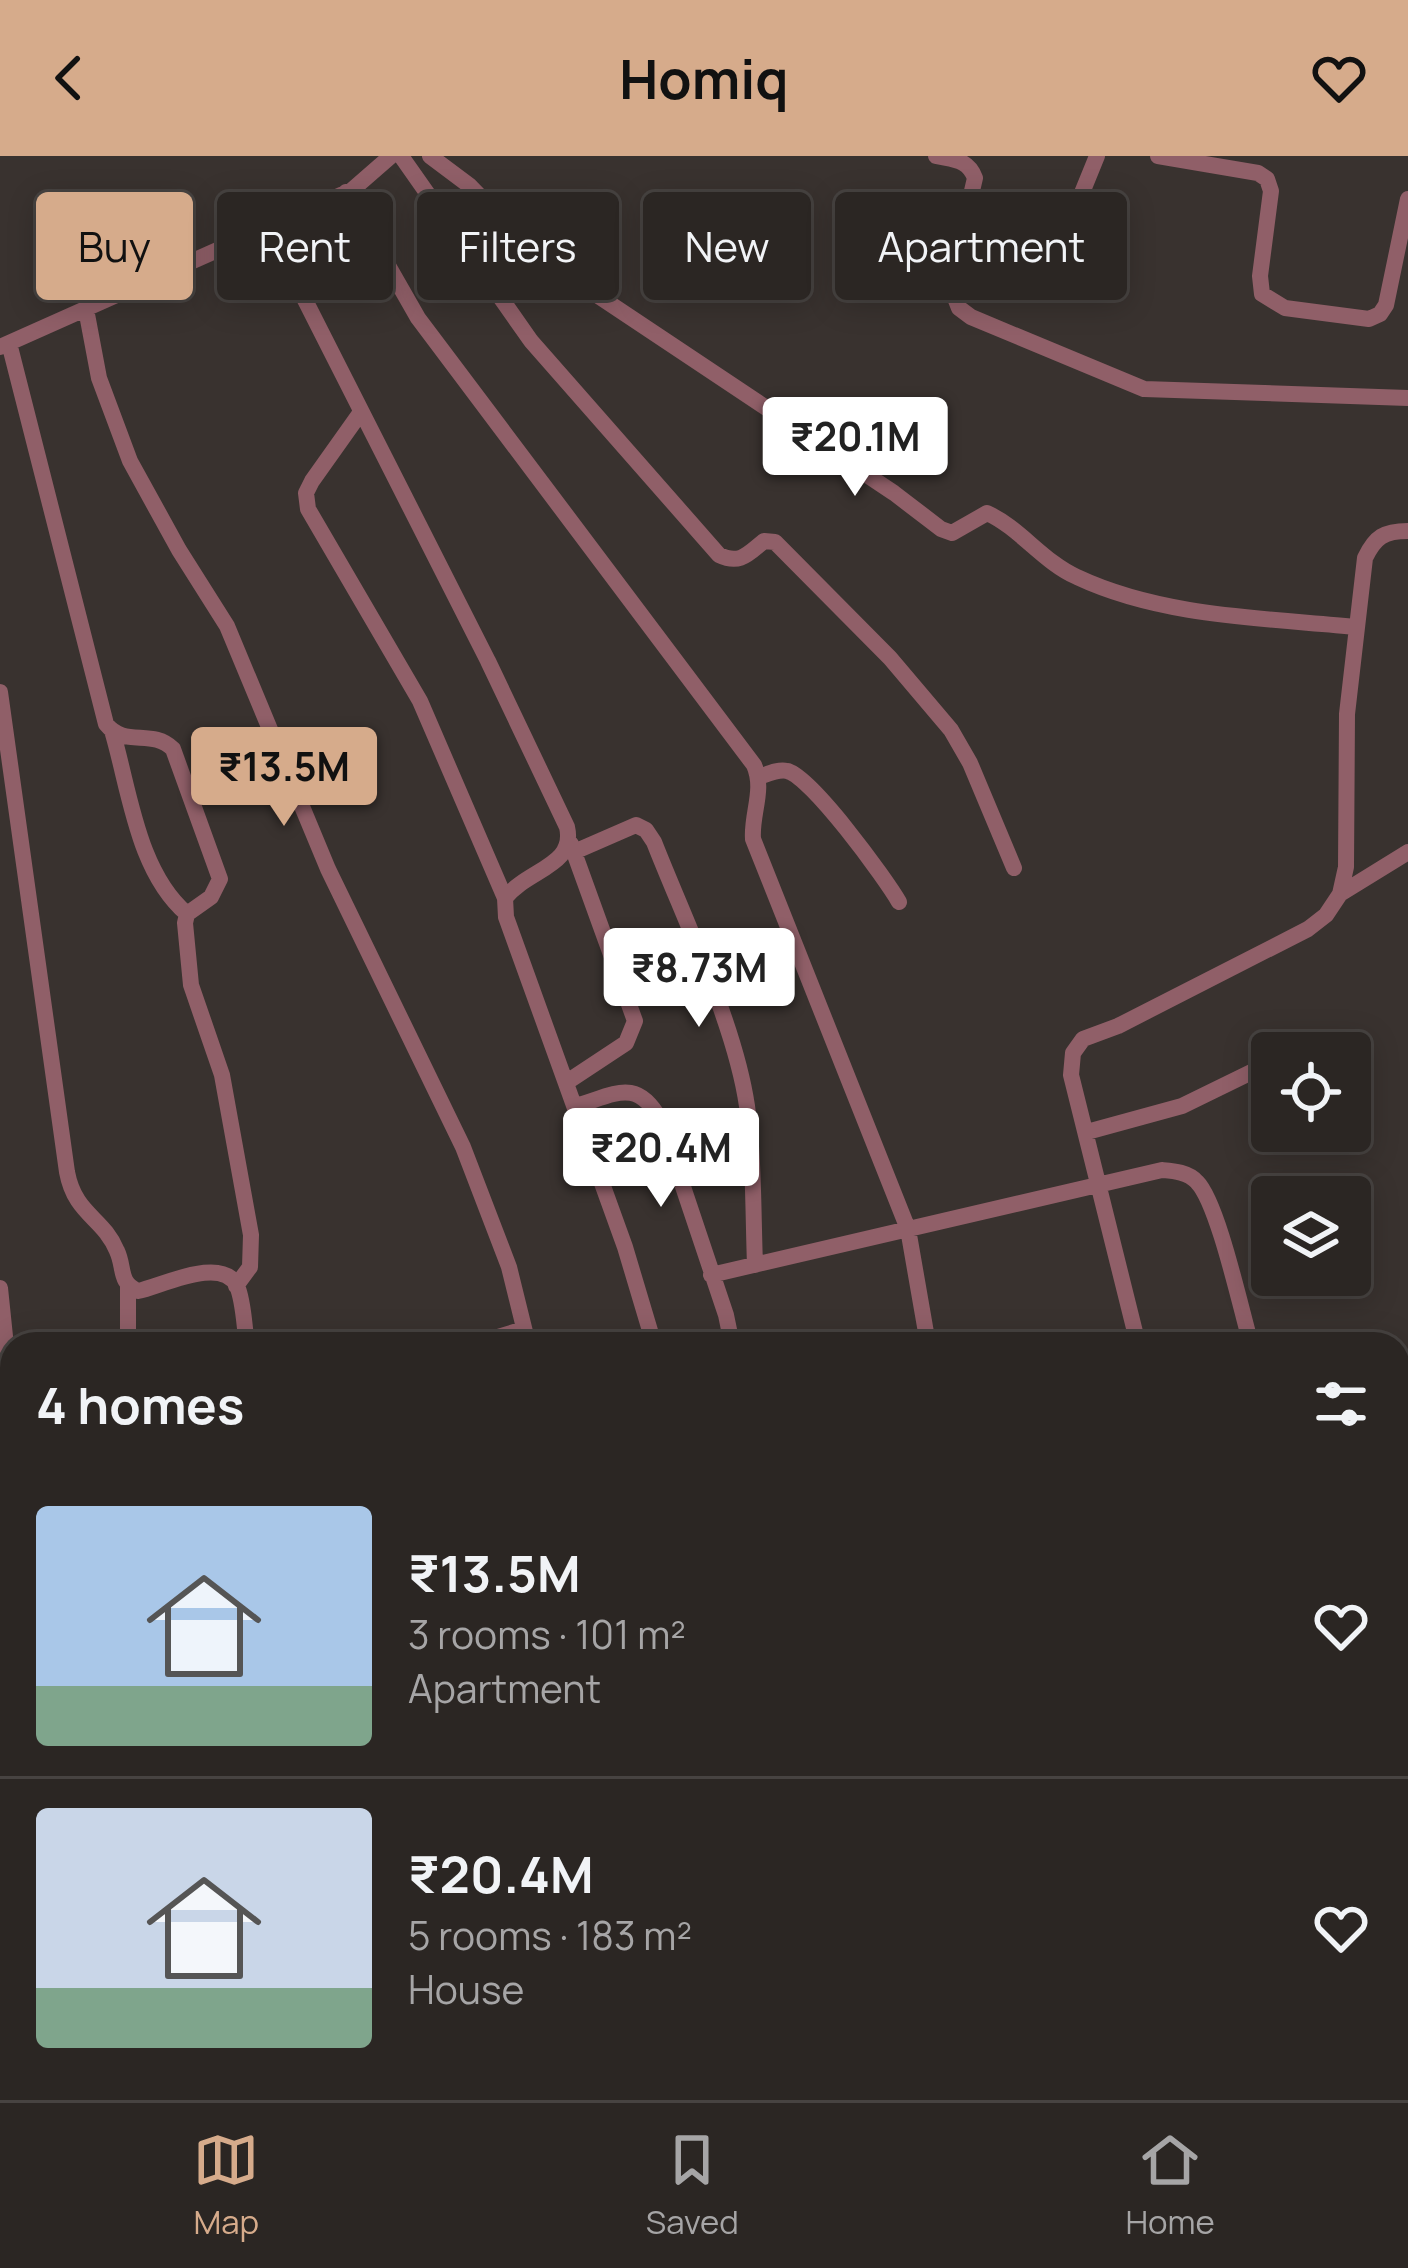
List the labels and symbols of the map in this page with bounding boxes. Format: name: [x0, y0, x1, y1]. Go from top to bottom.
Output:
pin: ₹20.1M: [757, 397, 953, 499]
pin: ₹13.5M: [186, 727, 382, 829]
pin: ₹8.73M: [601, 928, 797, 1030]
pin: ₹20.4M: [563, 1108, 759, 1210]

